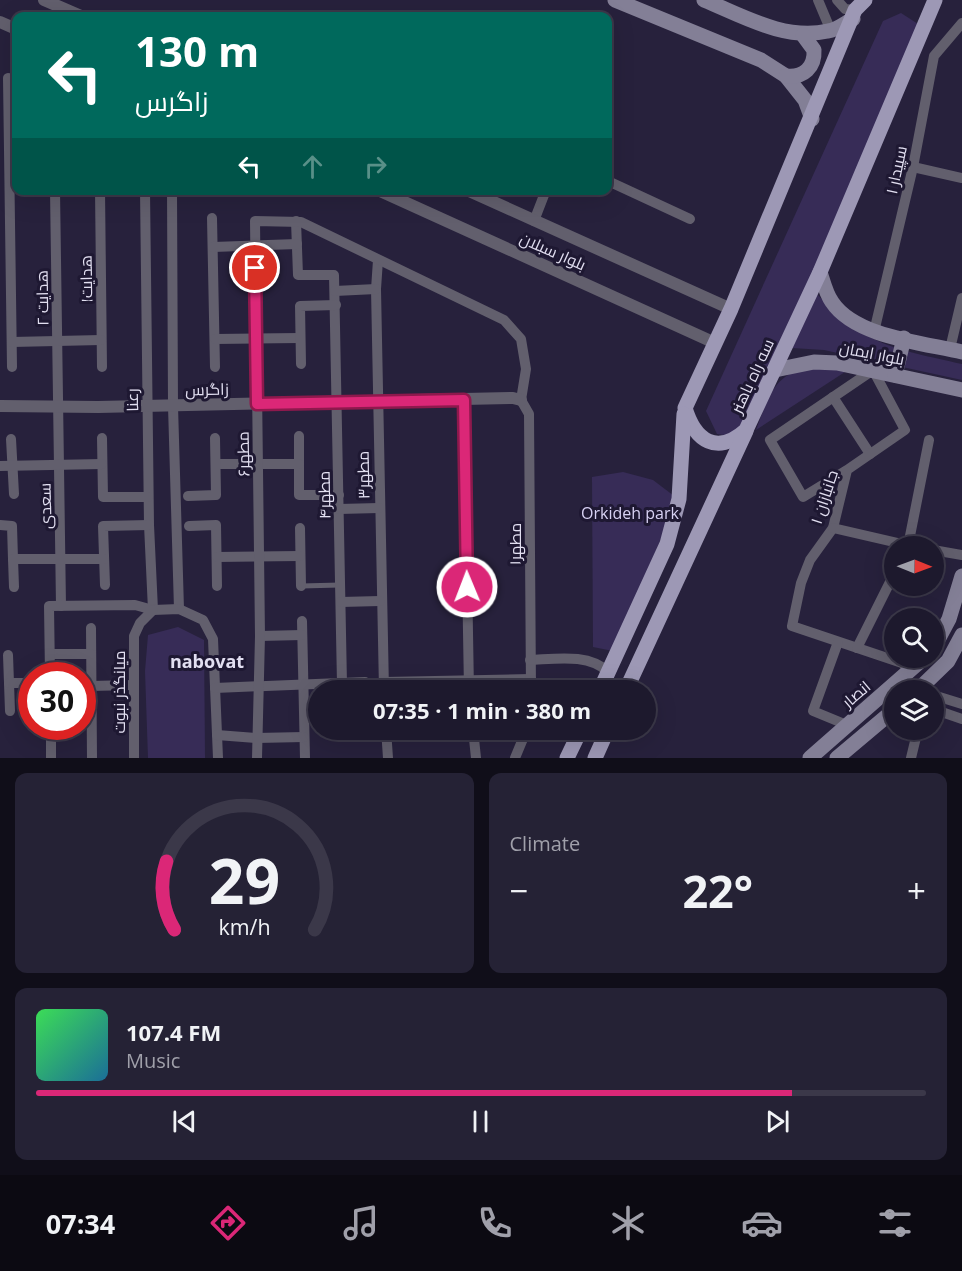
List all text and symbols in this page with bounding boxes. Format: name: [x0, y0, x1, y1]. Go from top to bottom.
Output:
text: 130 m: [135, 22, 259, 79]
icon: left: [36, 36, 114, 114]
text: زاگرس: [135, 82, 208, 119]
street label: سپیدار ۱: [880, 144, 912, 196]
icon: left: [233, 150, 266, 183]
icon: ahead: [296, 150, 329, 183]
icon: right: [359, 150, 392, 183]
street label: بلوار سبلان: [516, 227, 590, 275]
pin: [229, 242, 280, 293]
icon: arrive: [238, 251, 271, 284]
street label: هدایت۱: [75, 255, 97, 303]
street label: هدایت ۲: [31, 270, 53, 326]
street label: سه راه باهنر: [725, 335, 779, 418]
street label: بلوار ایمان: [838, 336, 906, 370]
street label: زاگرس: [185, 378, 229, 400]
street label: رعنا: [121, 388, 143, 412]
street label: مطهر۶: [232, 431, 254, 477]
street label: مطهر۳: [352, 451, 374, 499]
street label: جانبازان ۱: [805, 467, 843, 527]
street label: مطهر۴: [313, 471, 335, 519]
street label: سعدی: [34, 483, 56, 529]
park label: Orkideh park: [581, 502, 679, 524]
street label: مطهر۱: [504, 523, 526, 565]
north arrow: [884, 536, 944, 596]
map controls: [884, 536, 944, 740]
position arrow: [435, 555, 499, 619]
button: search: [884, 608, 944, 668]
district label: nabovat: [170, 649, 244, 673]
street label: میانگذر نبوت: [108, 650, 130, 734]
speed limit sign: 30: [18, 662, 96, 740]
street label: انصار: [836, 676, 875, 713]
button: layers: [884, 680, 944, 740]
text: 07:35 · 1 min · 380 m: [373, 695, 591, 725]
text: Climate: [510, 830, 580, 857]
text: 29: [209, 837, 280, 922]
text: 22°: [682, 860, 753, 921]
text: −: [510, 868, 528, 913]
text: +: [907, 868, 926, 913]
text: km/h: [218, 912, 270, 941]
text: 107.4 FM: [126, 1017, 221, 1047]
text: Music: [126, 1047, 180, 1074]
icon: previous: [168, 1105, 201, 1138]
icon: pause: [464, 1105, 497, 1138]
icon: next: [761, 1105, 794, 1138]
icon: directions: [207, 1202, 249, 1244]
icon: music: [340, 1202, 382, 1244]
icon: phone: [474, 1202, 516, 1244]
icon: climate: [607, 1202, 649, 1244]
icon: car: [741, 1202, 783, 1244]
icon: filters: [874, 1202, 916, 1244]
text: 07:34: [46, 1205, 115, 1242]

